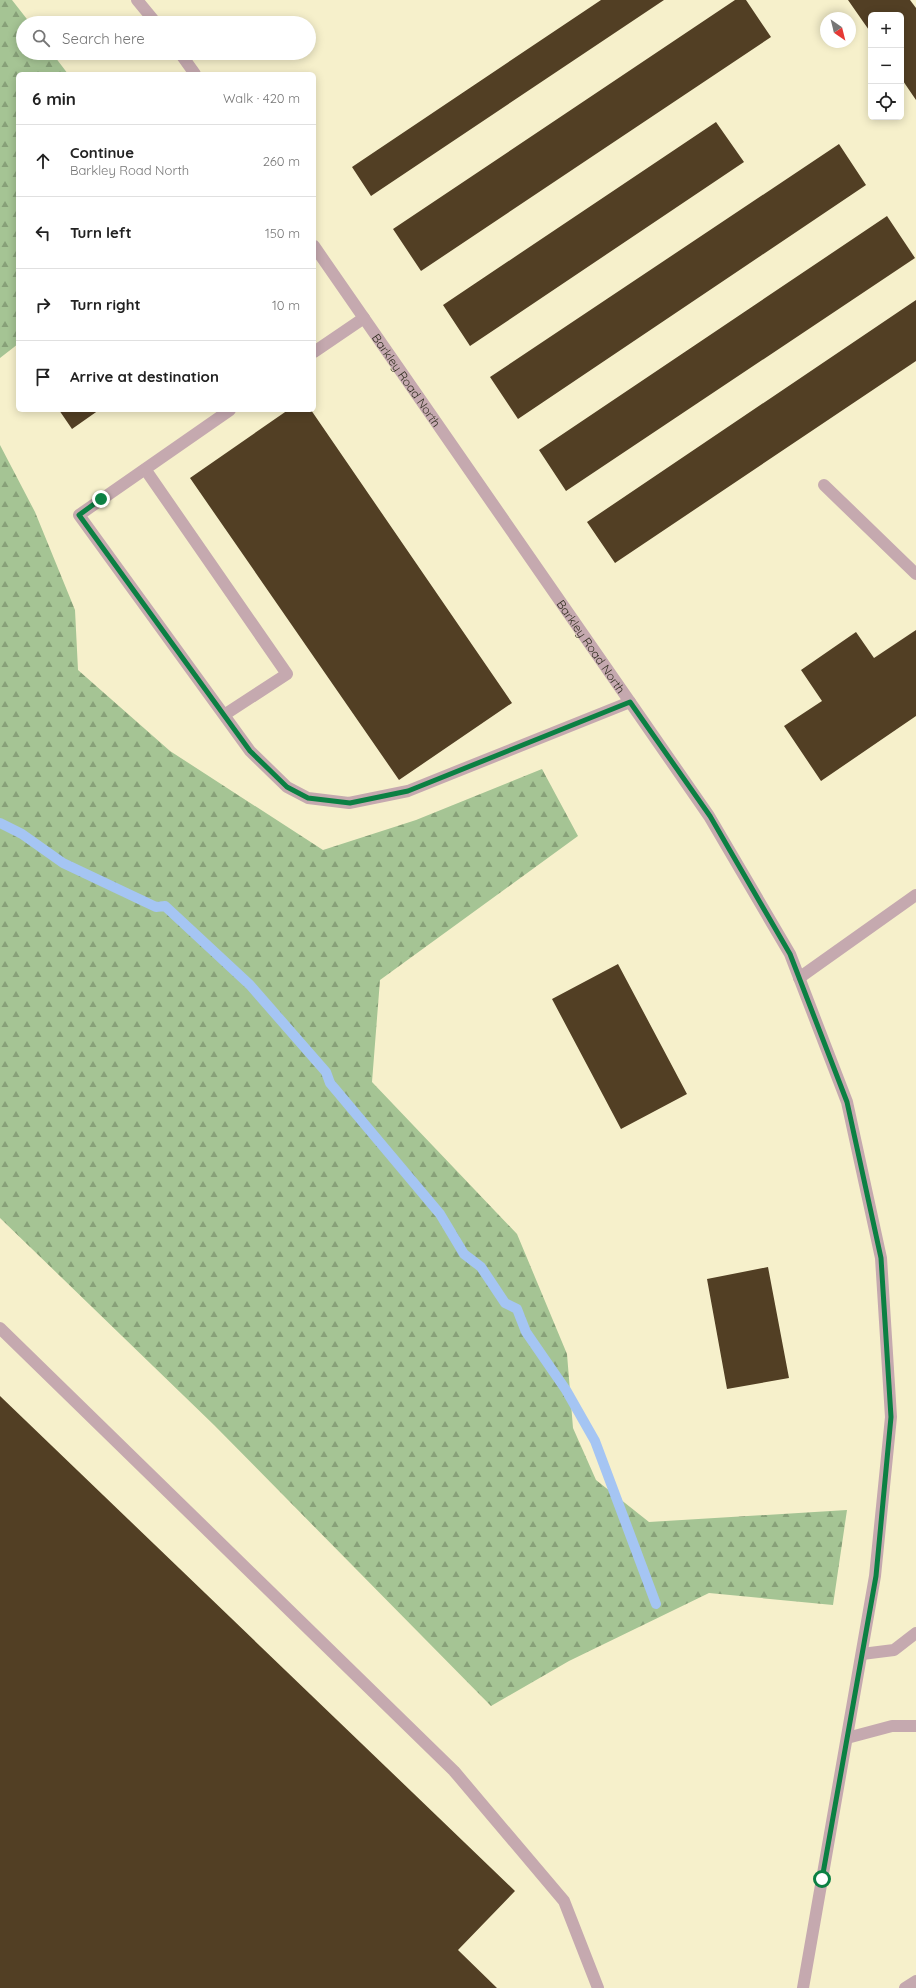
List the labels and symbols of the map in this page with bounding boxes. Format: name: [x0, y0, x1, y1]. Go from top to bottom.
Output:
north arrow: [820, 12, 856, 48]
street label: Barkley Road North: [369, 330, 444, 430]
route end: [92, 490, 110, 508]
street label: Barkley Road North: [554, 597, 629, 696]
route start: [813, 1870, 831, 1888]

